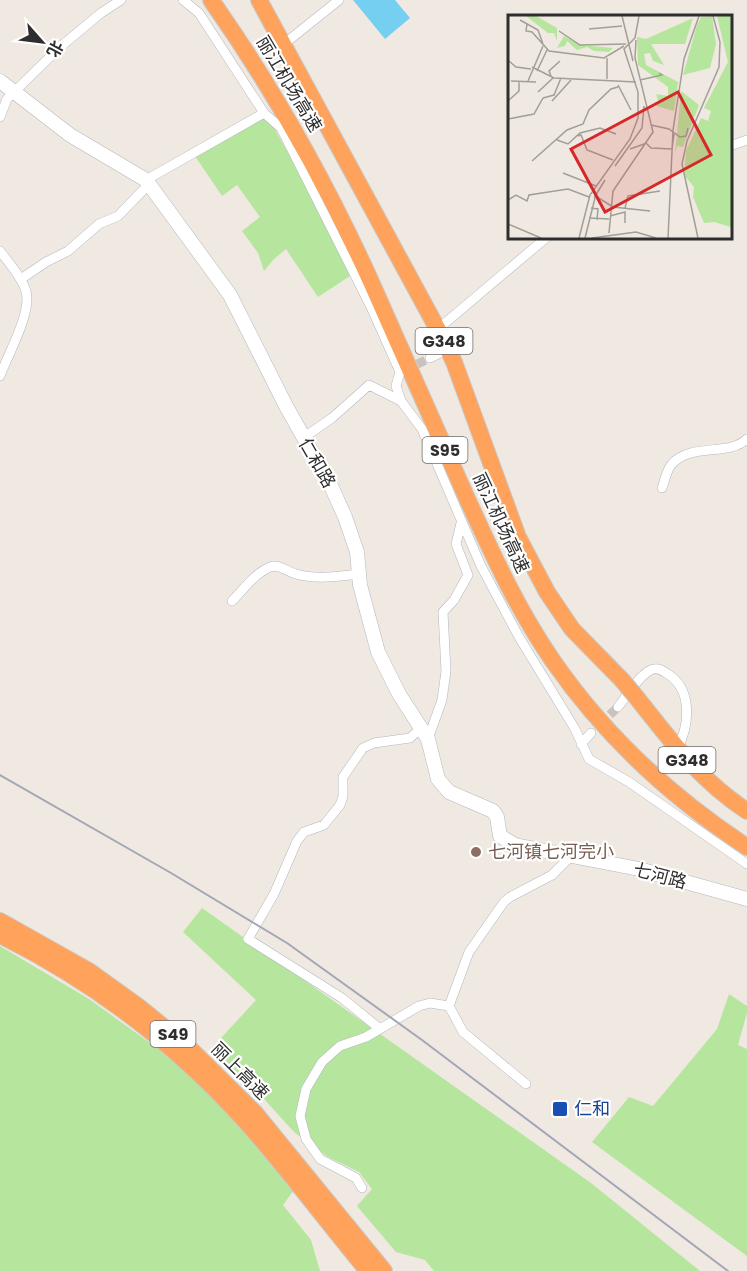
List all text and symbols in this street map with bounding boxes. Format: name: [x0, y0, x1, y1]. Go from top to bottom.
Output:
north arrow: [12, 12, 72, 72]
inset map: [508, 15, 732, 238]
street label: 丽江机场高速: [251, 31, 328, 136]
text: 北: [41, 36, 69, 61]
road number: G348: [416, 328, 472, 354]
street label: 仁和路: [293, 433, 342, 492]
road number: S95: [422, 437, 468, 463]
street label: 丽江机场高速: [467, 469, 536, 577]
road number: G348: [658, 747, 716, 773]
place label: 七河镇七河完小: [488, 839, 614, 864]
marker: 七河镇七河完小: [469, 845, 483, 859]
street label: 七河路: [631, 856, 689, 895]
road number: S49: [150, 1021, 195, 1047]
street label: 丽上高速: [206, 1036, 275, 1105]
place label: 仁和: [574, 1096, 610, 1121]
marker: 仁和: [551, 1100, 569, 1118]

